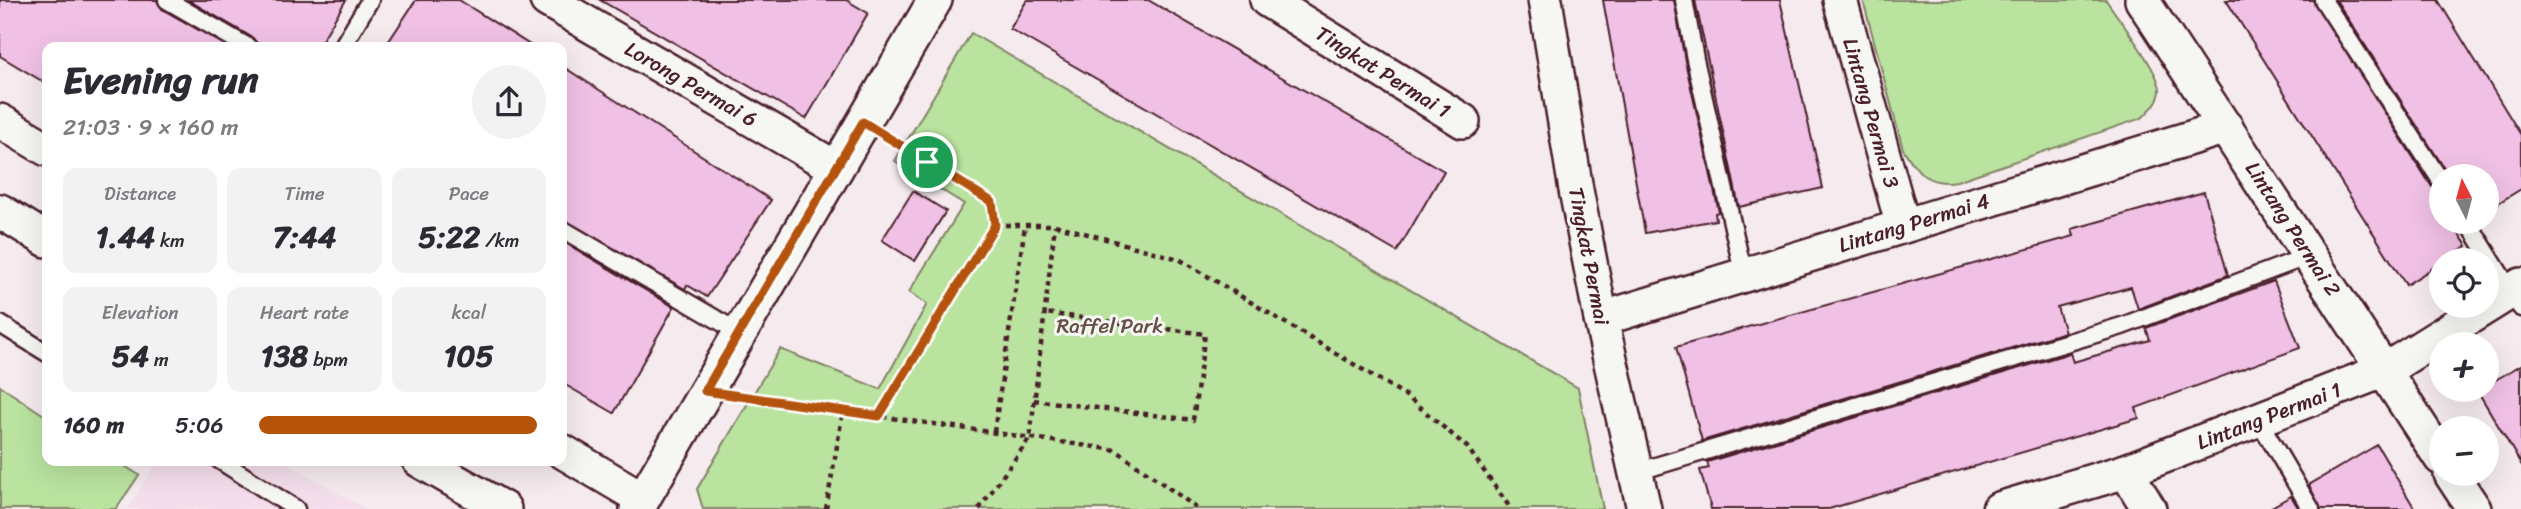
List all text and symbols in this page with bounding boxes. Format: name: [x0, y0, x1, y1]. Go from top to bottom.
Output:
street label: Tingkat Permai 1: [1308, 15, 1458, 129]
street label: Lorong Permai 6: [617, 30, 765, 138]
street label: Lintang Permai 3: [1831, 33, 1911, 193]
text: Evening run: [63, 47, 259, 114]
button: share: [472, 65, 546, 139]
text: 21:03 · 9 × 160 m: [63, 107, 238, 148]
pin: [897, 132, 957, 192]
icon: arrive: [908, 143, 946, 181]
street label: Lintang Permai 2: [2235, 153, 2351, 305]
north arrow: [2429, 164, 2499, 234]
map controls: [2429, 164, 2499, 486]
text: Distance: [104, 177, 176, 210]
text: Time: [284, 177, 325, 210]
text: Pace: [449, 177, 489, 210]
street label: Lintang Permai 4: [1834, 182, 1994, 264]
street label: Tingkat Permai: [1557, 184, 1621, 329]
text: 1.44: [96, 210, 155, 264]
text: 7:44: [273, 210, 336, 264]
text: 5:22: [418, 210, 480, 264]
text: km: [155, 224, 185, 257]
text: /km: [480, 224, 519, 257]
button: locate: [2429, 248, 2499, 318]
text: Elevation: [102, 296, 179, 329]
text: Heart rate: [260, 296, 349, 329]
text: kcal: [452, 296, 486, 329]
park label: Raffel Park: [1057, 307, 1163, 345]
text: 54: [112, 329, 149, 383]
text: 138: [261, 329, 308, 383]
text: 105: [444, 329, 494, 383]
button: +: [2429, 332, 2499, 402]
text: m: [149, 343, 168, 376]
text: bpm: [308, 343, 348, 376]
street label: Lintang Permai 1: [2191, 371, 2347, 461]
text: 160 m: [63, 405, 124, 446]
text: 5:06: [175, 405, 224, 446]
button: −: [2429, 416, 2499, 486]

